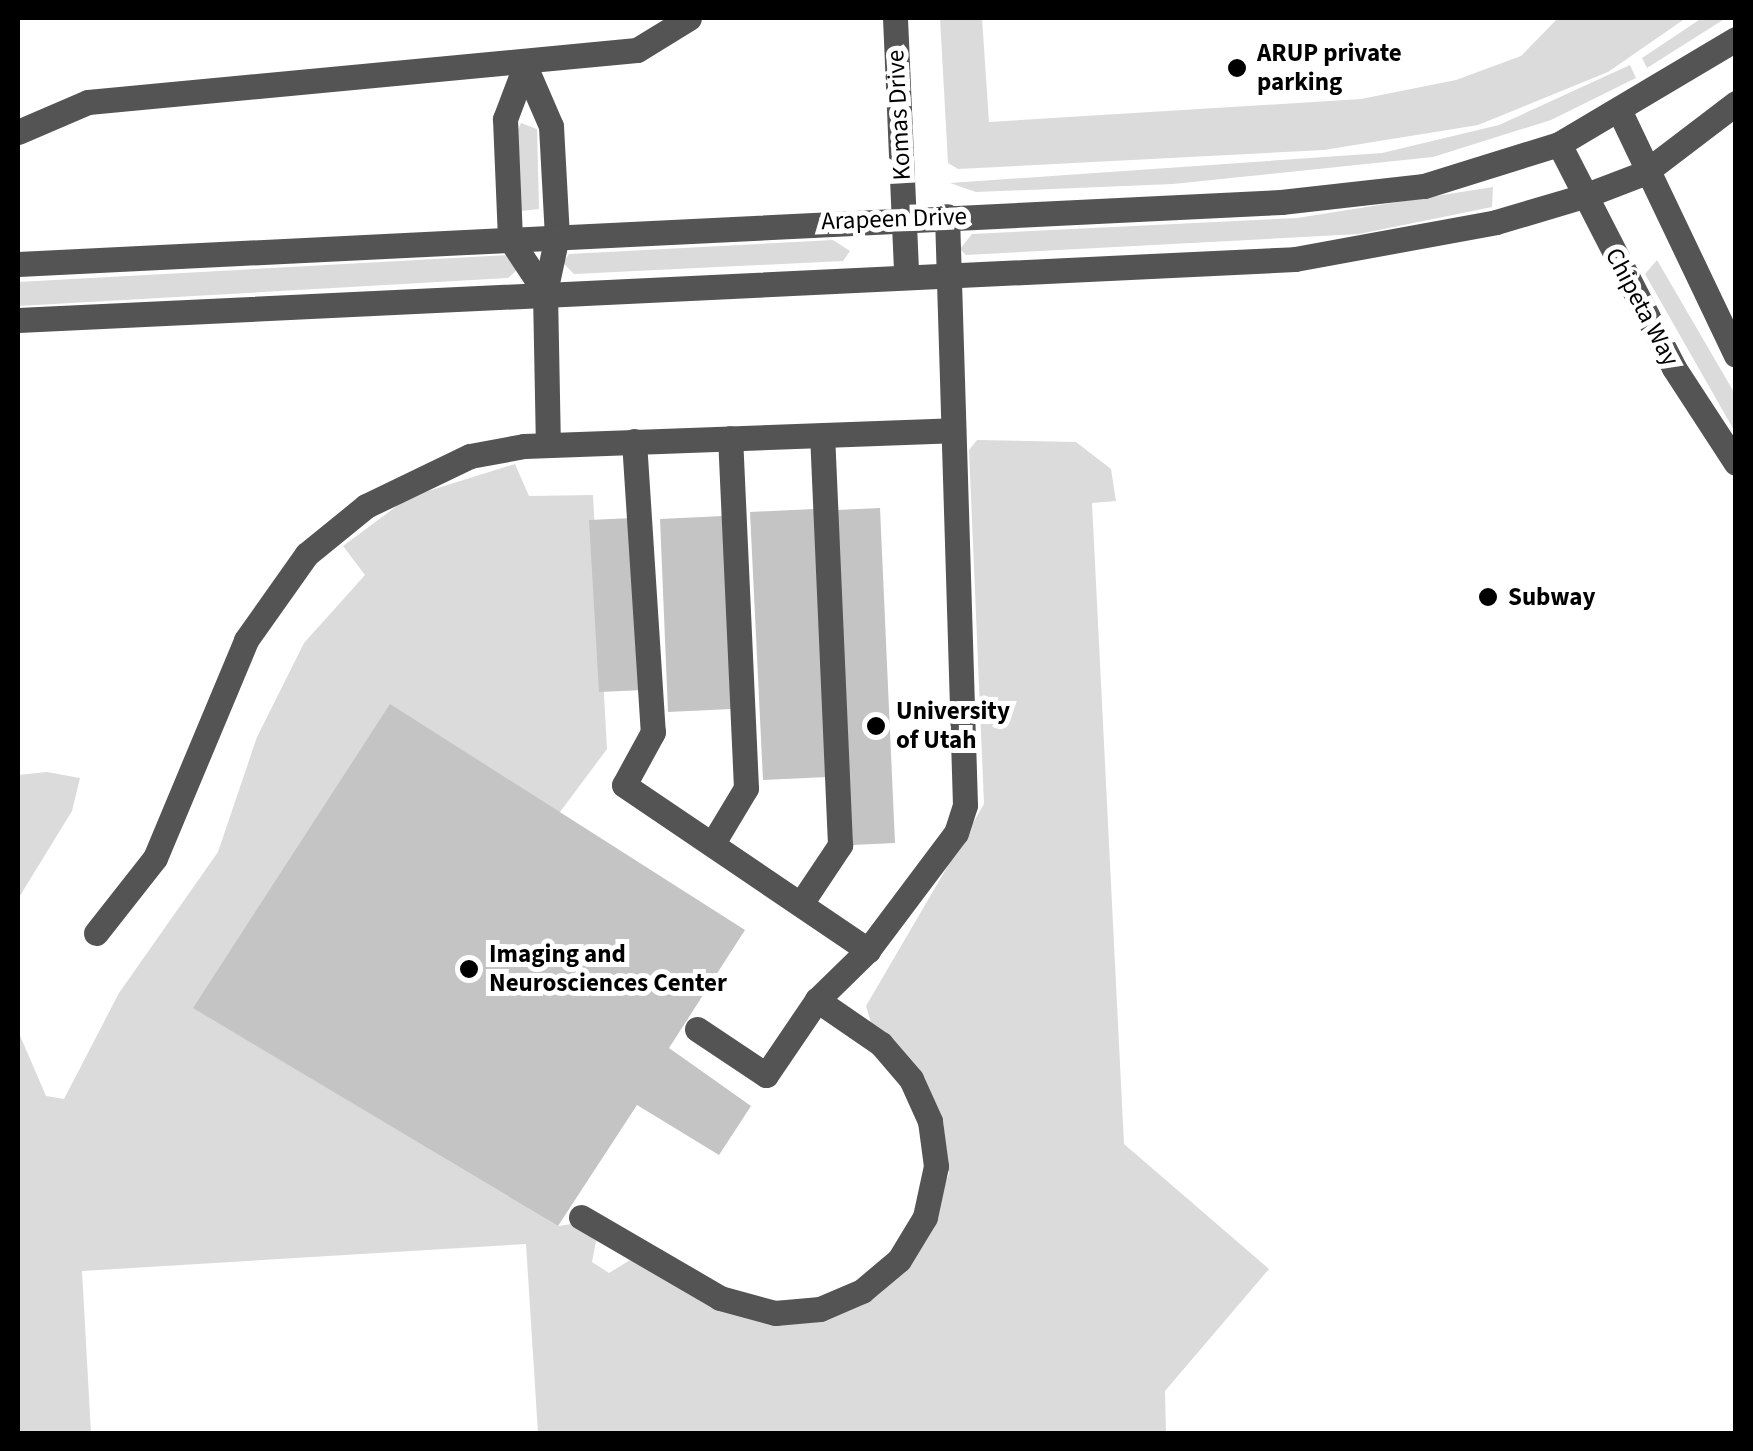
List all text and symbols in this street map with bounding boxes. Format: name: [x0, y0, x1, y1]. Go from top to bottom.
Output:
place label: ARUP private parking: [1257, 39, 1402, 98]
street label: Komas Drive: [881, 49, 917, 181]
marker: ARUP private parking: [1226, 57, 1248, 79]
street label: Arapeen Drive: [821, 201, 967, 237]
street label: Chipeta Way: [1598, 243, 1686, 371]
place label: Subway: [1508, 582, 1596, 612]
marker: Subway: [1477, 586, 1499, 608]
place label: University of Utah: [896, 697, 1010, 756]
marker: University of Utah: [865, 715, 887, 737]
place label: Imaging and Neurosciences Center: [489, 940, 727, 999]
marker: Imaging and Neurosciences Center: [458, 958, 480, 980]

